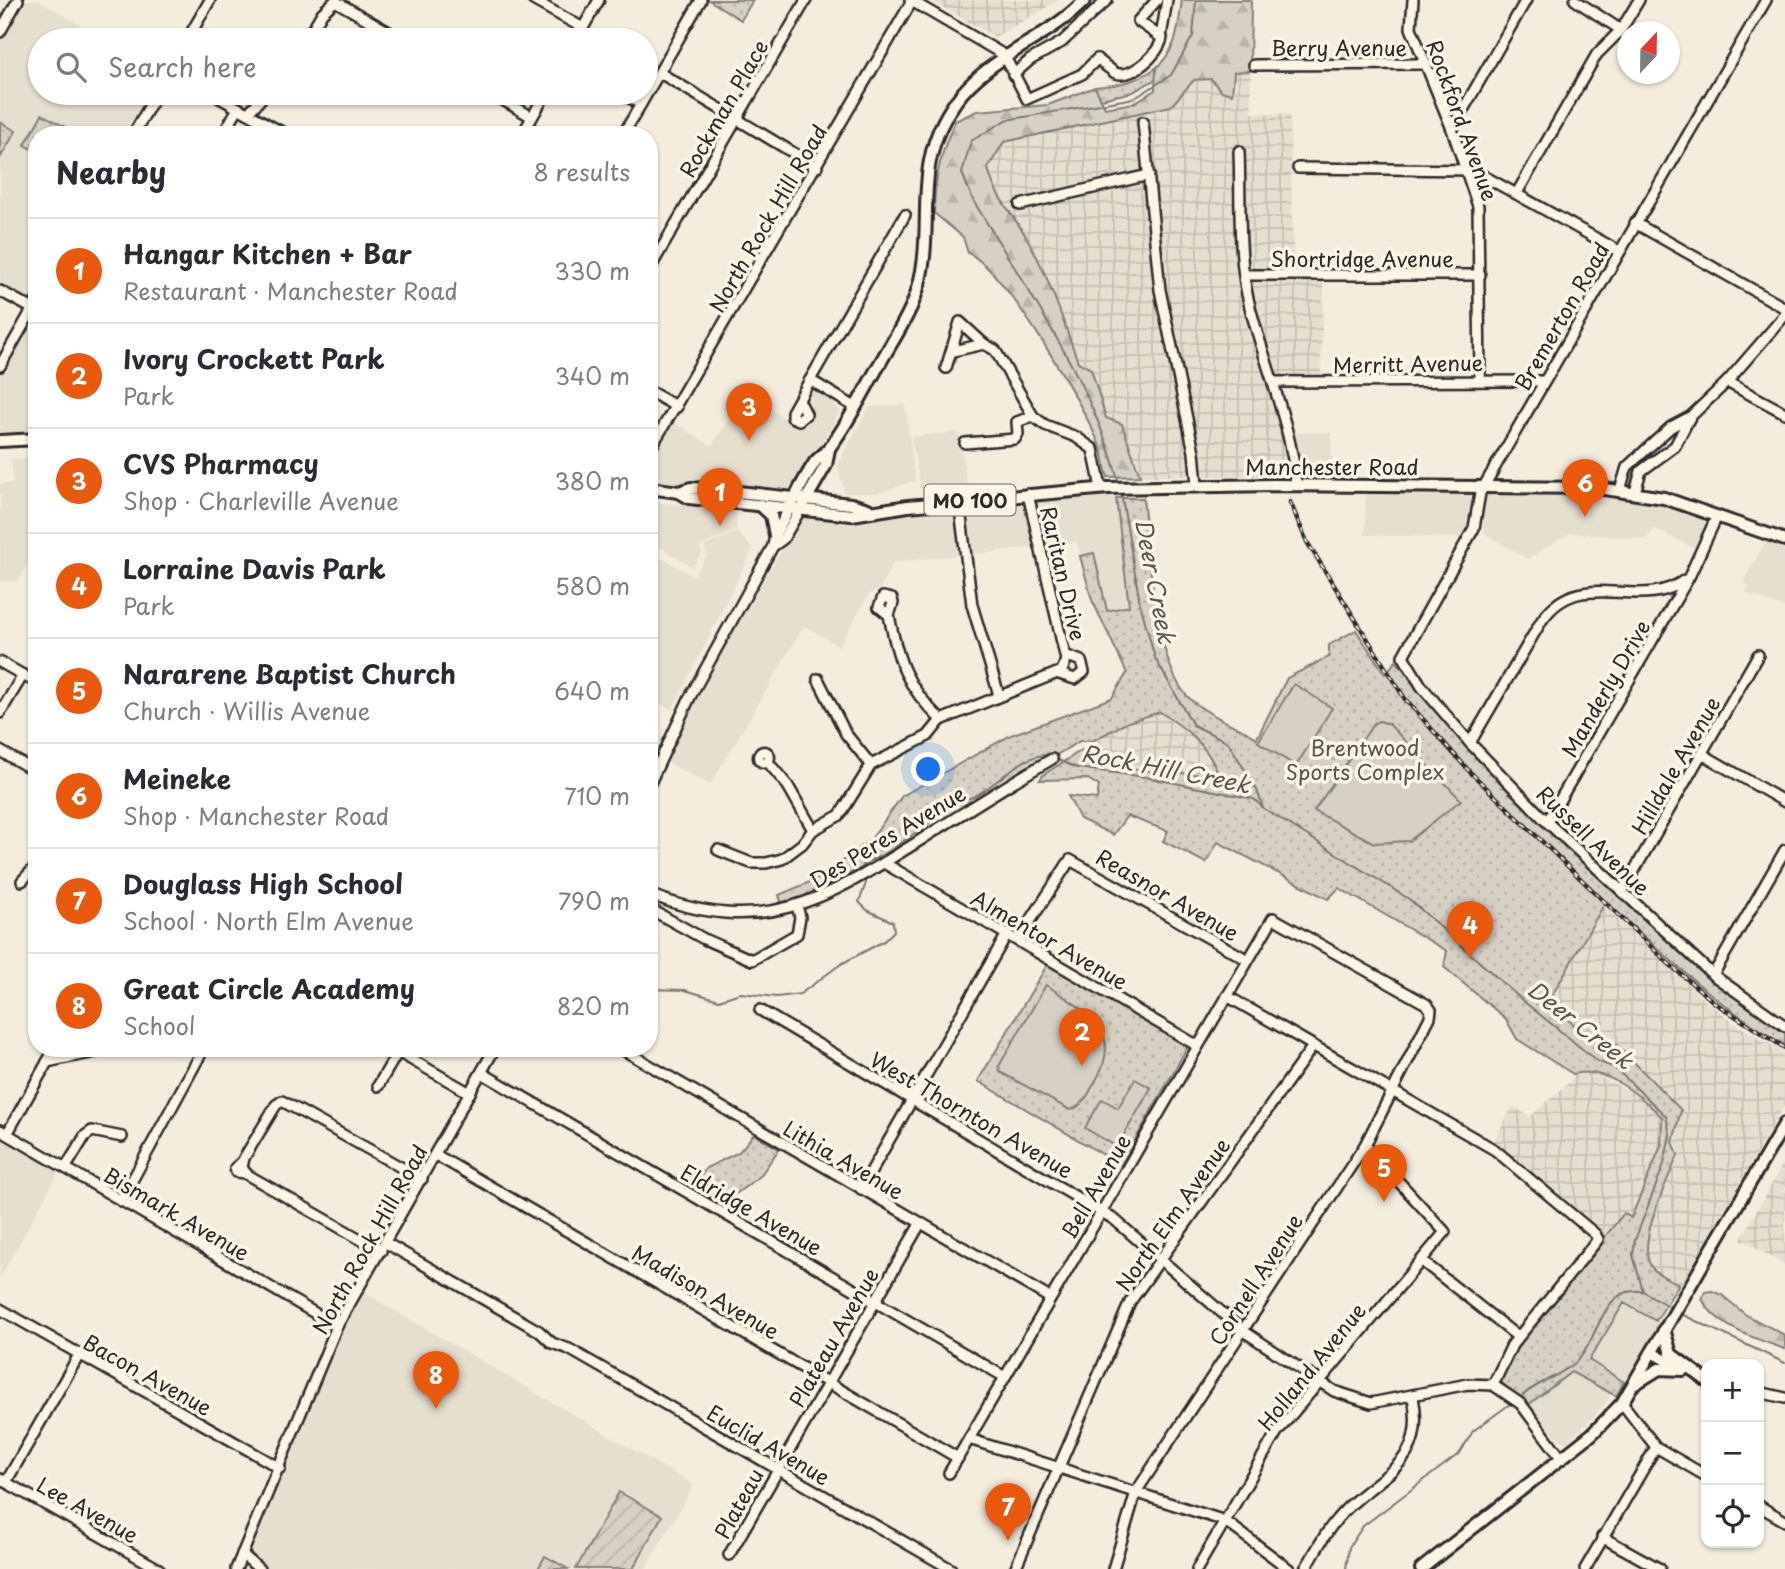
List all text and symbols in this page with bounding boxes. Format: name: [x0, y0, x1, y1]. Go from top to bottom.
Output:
north arrow: [1617, 21, 1680, 84]
search box: [28, 28, 658, 105]
street label: Berry Avenue: [1271, 31, 1407, 63]
street label: Rockman Place: [671, 33, 775, 183]
street label: Rockford Avenue: [1419, 35, 1507, 205]
text: Search here: [108, 47, 257, 86]
icon: search: [52, 48, 90, 86]
street label: North Rock Hill Road: [700, 118, 834, 318]
text: Nearby: [56, 149, 166, 194]
text: 8 results: [534, 154, 630, 189]
text: Hangar Kitchen + Bar: [123, 234, 412, 273]
street label: Bremerton Road: [1506, 236, 1616, 396]
street label: Shortridge Avenue: [1270, 242, 1454, 274]
text: 1: [74, 253, 85, 288]
text: 330 m: [554, 253, 630, 288]
text: Restaurant · Manchester Road: [123, 273, 458, 308]
text: Ivory Crockett Park: [123, 339, 385, 378]
street label: Merritt Avenue: [1333, 346, 1483, 380]
text: 2: [71, 358, 87, 393]
text: 340 m: [555, 358, 630, 393]
text: Park: [123, 378, 174, 413]
pin: 3: [726, 383, 772, 441]
text: CVS Pharmacy: [123, 444, 319, 483]
street label: Manchester Road: [1245, 450, 1419, 482]
pin: 6: [1562, 459, 1608, 517]
text: 3: [71, 463, 87, 498]
text: 380 m: [555, 463, 630, 498]
pin: 1: [697, 468, 743, 526]
text: Shop · Charleville Avenue: [123, 483, 399, 518]
road number: MO 100: [925, 485, 1016, 516]
street label: Raritan Drive: [1033, 503, 1095, 643]
water label: Deer Creek: [1127, 516, 1185, 647]
text: Lorraine Davis Park: [123, 549, 386, 588]
text: 4: [71, 568, 87, 603]
text: 580 m: [555, 568, 630, 603]
text: Park: [123, 588, 174, 623]
street label: Manderly Drive: [1553, 613, 1657, 763]
text: Nararene Baptist Church: [123, 654, 456, 693]
text: 5: [72, 673, 86, 708]
text: 640 m: [554, 673, 630, 708]
street label: Hilldale Avenue: [1622, 690, 1728, 840]
text: Church · Willis Avenue: [123, 693, 370, 728]
park label: Brentwood Sports Complex: [1286, 731, 1444, 787]
water label: Rock Hill Creek: [1079, 735, 1254, 802]
your location: [911, 752, 945, 786]
text: Meineke: [123, 759, 231, 798]
street label: Des Peres Avenue: [803, 777, 971, 895]
street label: Russell Avenue: [1530, 777, 1658, 903]
text: 6: [71, 778, 87, 813]
text: 710 m: [564, 778, 630, 813]
text: Shop · Manchester Road: [123, 798, 389, 833]
street label: Reasnor Avenue: [1090, 840, 1246, 948]
text: Douglass High School: [123, 864, 403, 903]
street label: Almentor Avenue: [966, 881, 1134, 997]
text: 7: [72, 883, 86, 918]
text: 790 m: [558, 883, 630, 918]
pin: 4: [1447, 901, 1493, 959]
text: School · North Elm Avenue: [123, 903, 414, 938]
text: Great Circle Academy: [123, 969, 415, 1008]
water label: Deer Creek: [1521, 971, 1642, 1077]
text: 8: [72, 988, 86, 1023]
text: 820 m: [557, 988, 630, 1023]
text: School: [123, 1008, 195, 1043]
pin: 2: [1059, 1008, 1105, 1066]
street label: West Thornton Avenue: [865, 1043, 1079, 1185]
street label: Lithia Avenue: [778, 1112, 910, 1206]
street label: Bell Avenue: [1052, 1128, 1138, 1244]
street label: North Elm Avenue: [1107, 1131, 1237, 1297]
street label: North Rock Hill Road: [303, 1138, 435, 1340]
pin: 5: [1361, 1144, 1407, 1202]
street label: Eldridge Avenue: [675, 1155, 829, 1263]
street label: Bismark Avenue: [98, 1158, 256, 1268]
street label: Cornell Avenue: [1200, 1207, 1310, 1351]
street label: Madison Avenue: [626, 1236, 786, 1346]
street label: Plateau Avenue: [780, 1261, 886, 1413]
street label: Holland Avenue: [1249, 1295, 1373, 1437]
street label: Bacon Avenue: [78, 1325, 218, 1423]
pin: 8: [413, 1351, 459, 1409]
map controls: [1701, 1359, 1764, 1548]
button: +: [1701, 1359, 1764, 1422]
street label: Euclid Avenue: [702, 1396, 836, 1492]
button: −: [1701, 1422, 1764, 1485]
street label: Plateau: [705, 1462, 771, 1544]
street label: Lee Avenue: [31, 1468, 145, 1550]
pin: 7: [985, 1483, 1031, 1541]
button: locate: [1701, 1485, 1764, 1548]

